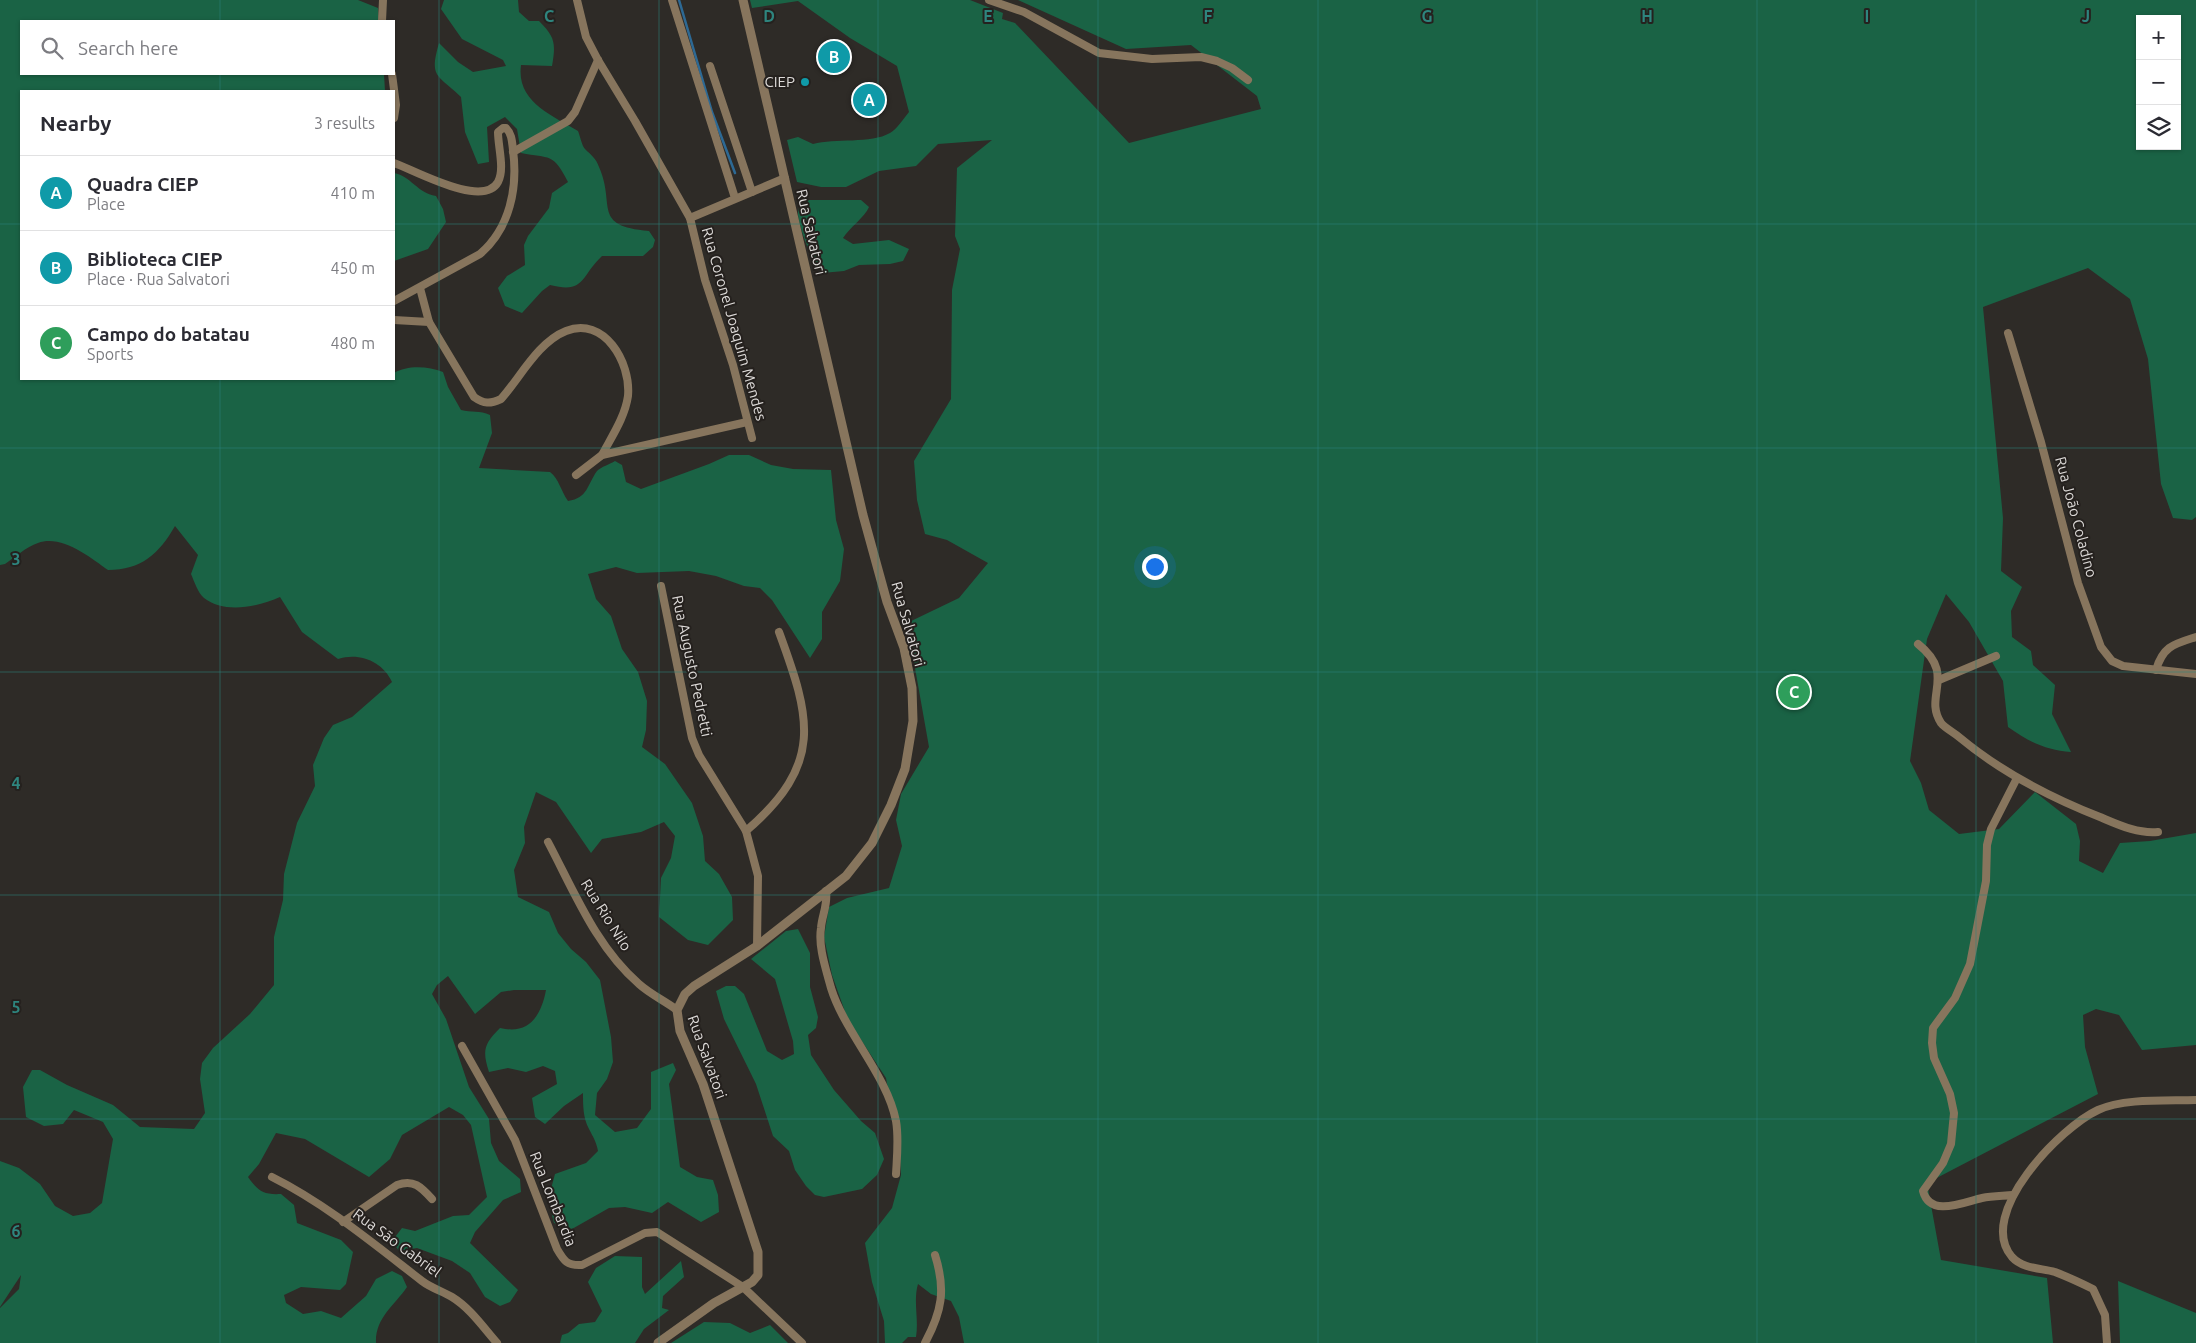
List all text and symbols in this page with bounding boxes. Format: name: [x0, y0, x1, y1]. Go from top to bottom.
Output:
text: C: [544, 7, 554, 25]
text: D: [763, 7, 775, 25]
text: E: [983, 7, 993, 25]
text: F: [1204, 7, 1213, 25]
text: G: [1421, 7, 1433, 25]
text: H: [1641, 7, 1653, 25]
text: I: [1865, 7, 1869, 25]
text: J: [2082, 7, 2090, 25]
map controls: [2136, 15, 2181, 150]
button: +: [2136, 15, 2181, 60]
search box: [20, 20, 395, 75]
icon: search: [38, 34, 66, 62]
text: Search here: [78, 37, 178, 59]
pin: B: [818, 38, 850, 76]
button: −: [2136, 60, 2181, 105]
place label: CIEP: [765, 73, 795, 90]
marker: CIEP: [799, 76, 811, 88]
pin: A: [853, 81, 885, 119]
button: layers: [2136, 105, 2181, 150]
text: Nearby: [40, 111, 111, 135]
text: 3 results: [314, 114, 375, 132]
text: Quadra CIEP: [87, 173, 198, 195]
text: A: [50, 184, 62, 202]
text: 410 m: [330, 184, 375, 202]
street label: Rua Salvatori: [793, 187, 830, 276]
text: Place: [87, 195, 125, 213]
street label: Rua Coronel Joaquim Mendes: [699, 225, 770, 422]
text: Biblioteca CIEP: [87, 248, 223, 270]
text: B: [51, 259, 61, 277]
text: 450 m: [330, 259, 375, 277]
text: Place · Rua Salvatori: [87, 270, 230, 288]
text: Campo do batatau: [87, 323, 250, 345]
text: C: [51, 334, 61, 352]
text: 480 m: [330, 334, 375, 352]
text: Sports: [87, 345, 133, 363]
street label: Rua João Coladino: [2052, 455, 2101, 579]
text: 3: [11, 550, 21, 568]
your location: [1142, 554, 1168, 580]
street label: Rua Salvatori: [888, 579, 929, 668]
street label: Rua Augusto Pedretti: [669, 594, 716, 738]
pin: C: [1778, 673, 1810, 711]
text: 4: [11, 774, 21, 792]
street label: Rua Rio Nilo: [578, 876, 635, 954]
text: 5: [11, 998, 21, 1016]
street label: Rua Salvatori: [685, 1013, 730, 1101]
street label: Rua Lombardia: [527, 1149, 580, 1249]
street label: Rua São Gabriel: [350, 1205, 445, 1280]
text: 6: [11, 1222, 21, 1240]

